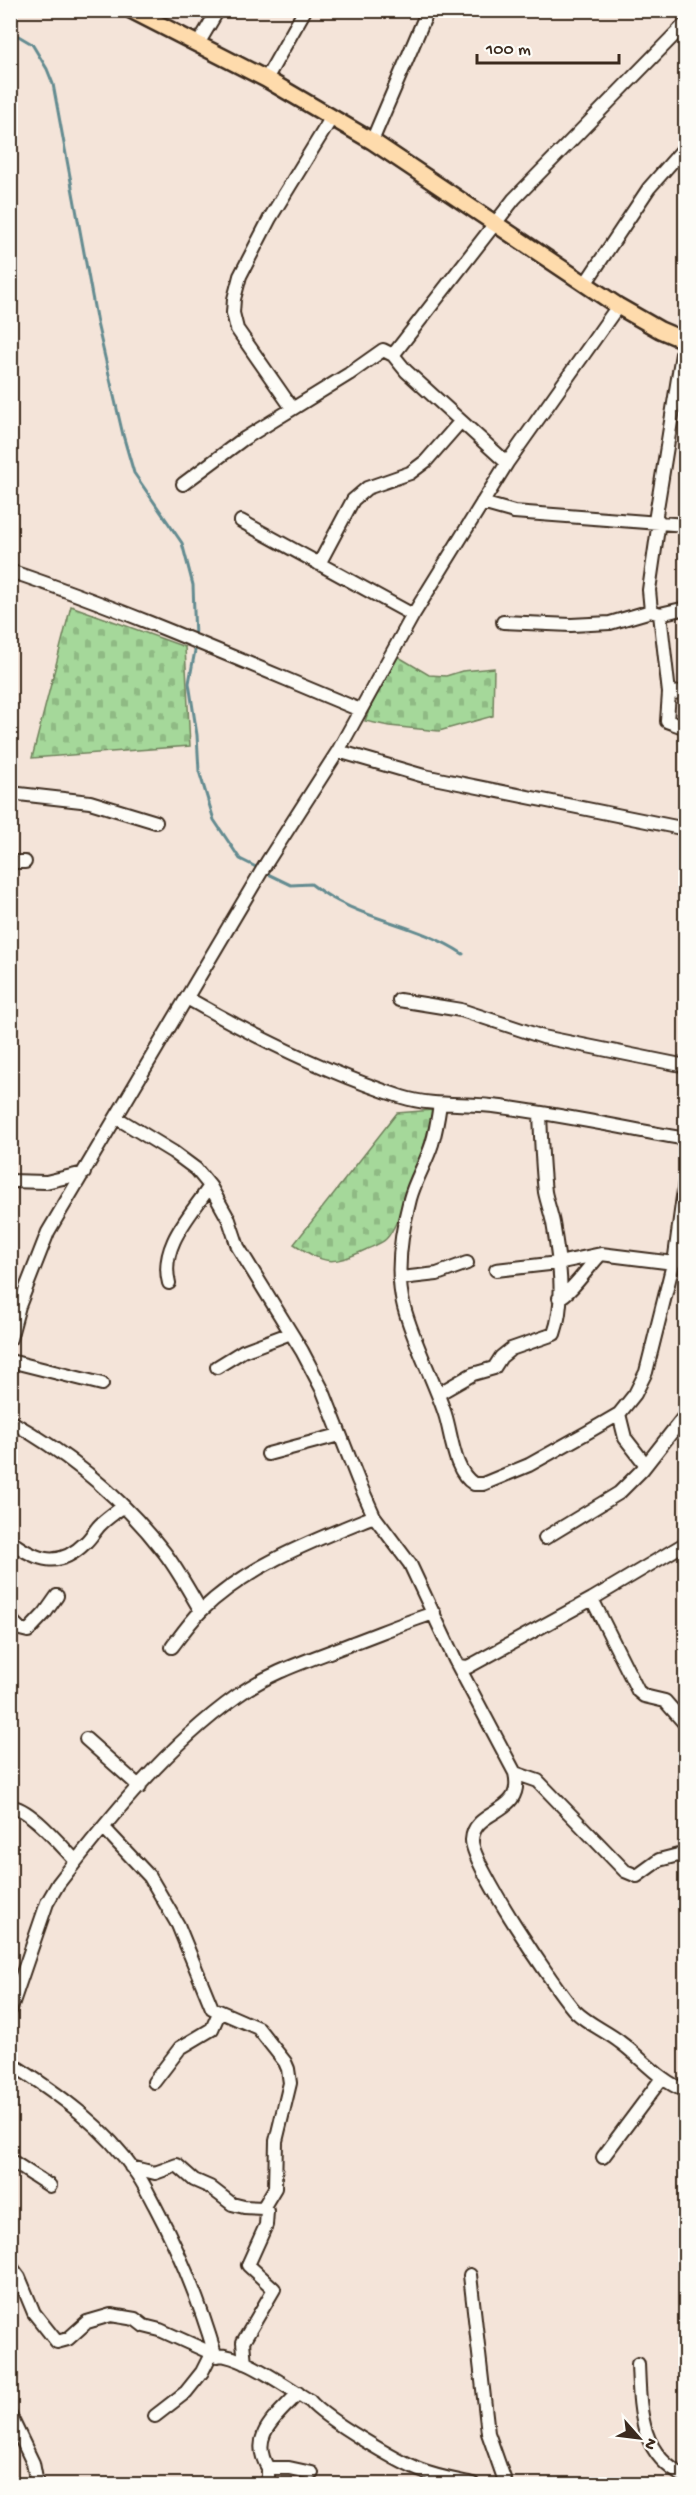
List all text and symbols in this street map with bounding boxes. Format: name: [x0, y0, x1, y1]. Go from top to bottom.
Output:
scale bar: [477, 27, 620, 65]
text: 100 m: [485, 40, 531, 61]
north arrow: [609, 2408, 669, 2468]
text: N: [638, 2434, 660, 2453]

